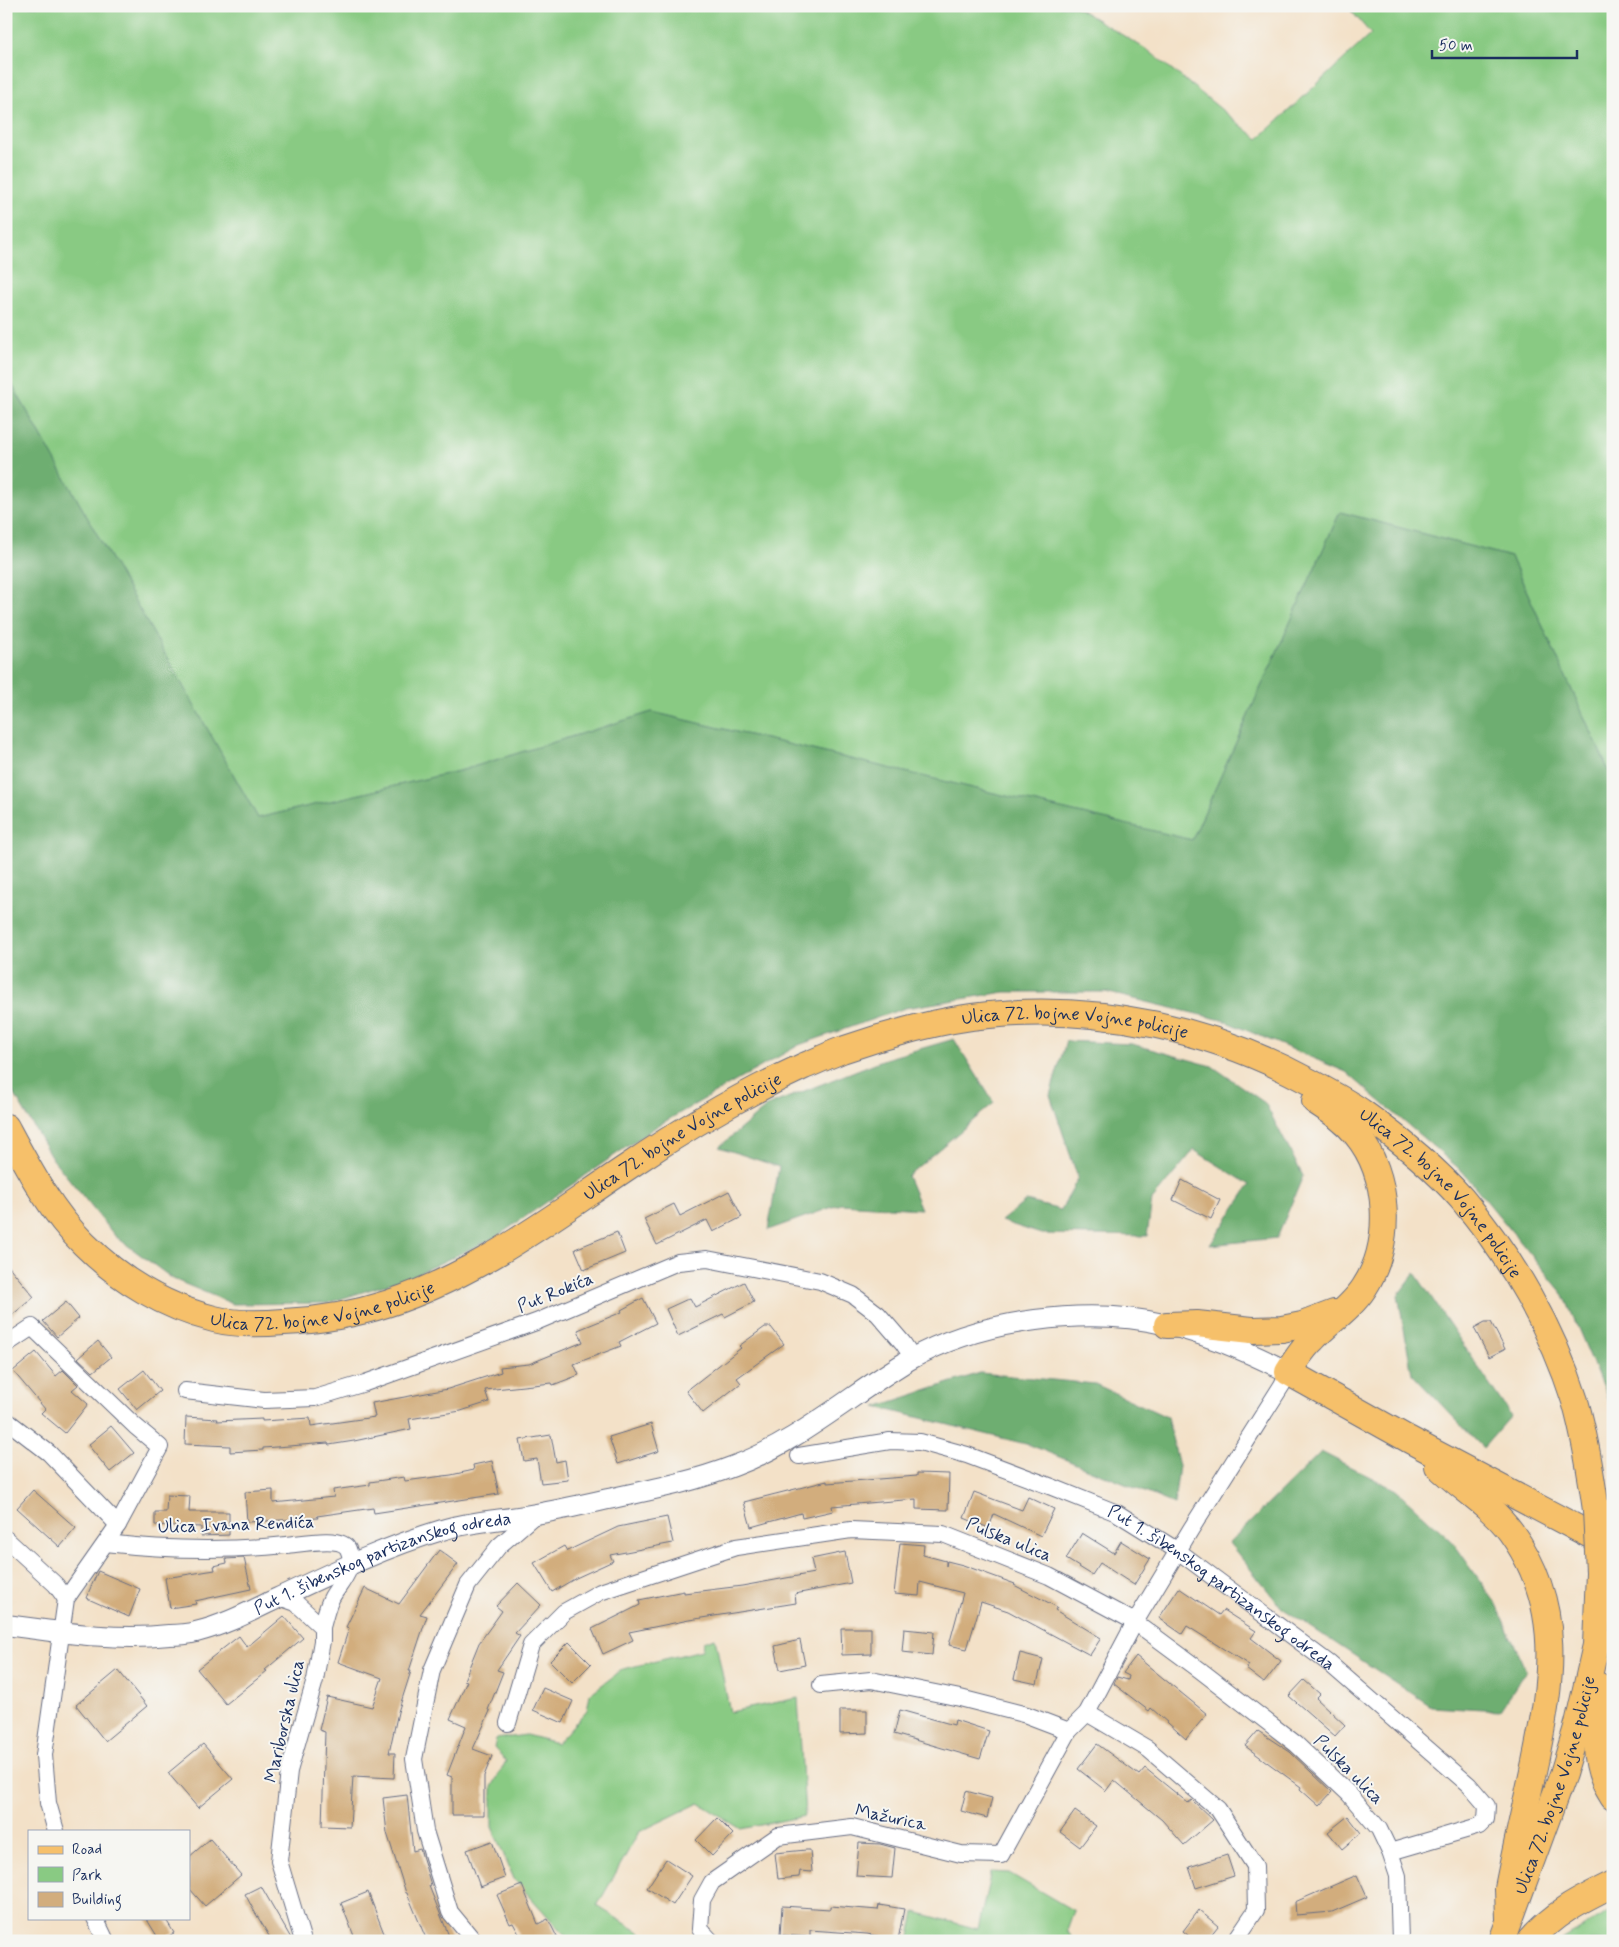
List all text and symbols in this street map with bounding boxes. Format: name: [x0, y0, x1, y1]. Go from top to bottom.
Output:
scale bar: [1432, 28, 1576, 60]
text: 50 m: [1439, 36, 1473, 56]
street label: Ulica 72. bojne Vojne policije: [960, 1001, 1191, 1045]
street label: Ulica 72. bojne Vojne policije: [579, 1067, 786, 1207]
street label: Ulica 72. bojne Vojne policije: [1354, 1103, 1527, 1283]
street label: Put Rokića: [514, 1267, 597, 1319]
street label: Ulica 72. bojne Vojne policije: [208, 1276, 439, 1337]
street label: Put 1. šibenskog partizanskog odreda: [1104, 1500, 1340, 1677]
street label: Put 1. šibenskog partizanskog odreda: [250, 1507, 513, 1621]
street label: Ulica Ivana Rendića: [157, 1510, 315, 1540]
street label: Pulska ulica: [962, 1512, 1055, 1568]
street label: Mariborska ulica: [259, 1657, 311, 1785]
street label: Ulica 72. bojne Vojne policije: [1509, 1673, 1602, 1898]
street label: Pulska ulica: [1308, 1729, 1389, 1810]
street label: Mažurica: [853, 1799, 929, 1837]
legend: [28, 1830, 190, 1920]
text: Road: [72, 1840, 102, 1860]
text: Park: [72, 1866, 102, 1886]
text: Building: [72, 1890, 122, 1911]

